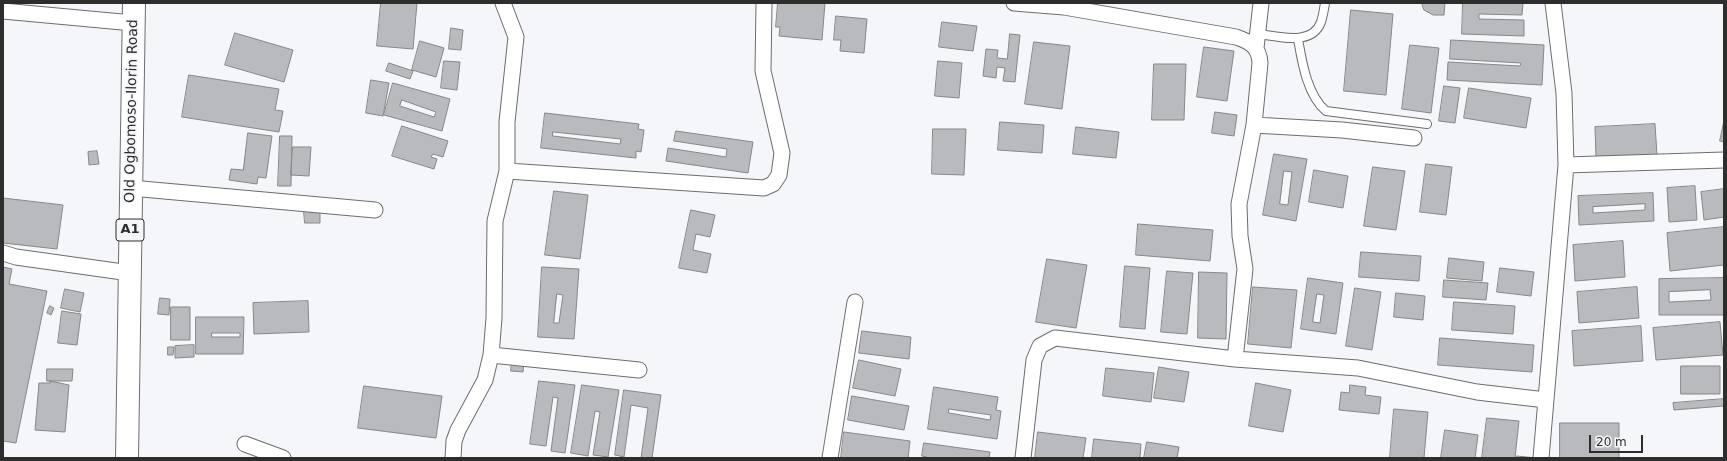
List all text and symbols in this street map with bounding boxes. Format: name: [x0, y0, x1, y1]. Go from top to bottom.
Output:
street label: Old Ogbomoso-Ilorin Road: [122, 19, 142, 203]
road number: A1: [116, 219, 144, 241]
scale bar: [1591, 427, 1645, 453]
text: 20 m: [1596, 435, 1627, 449]

